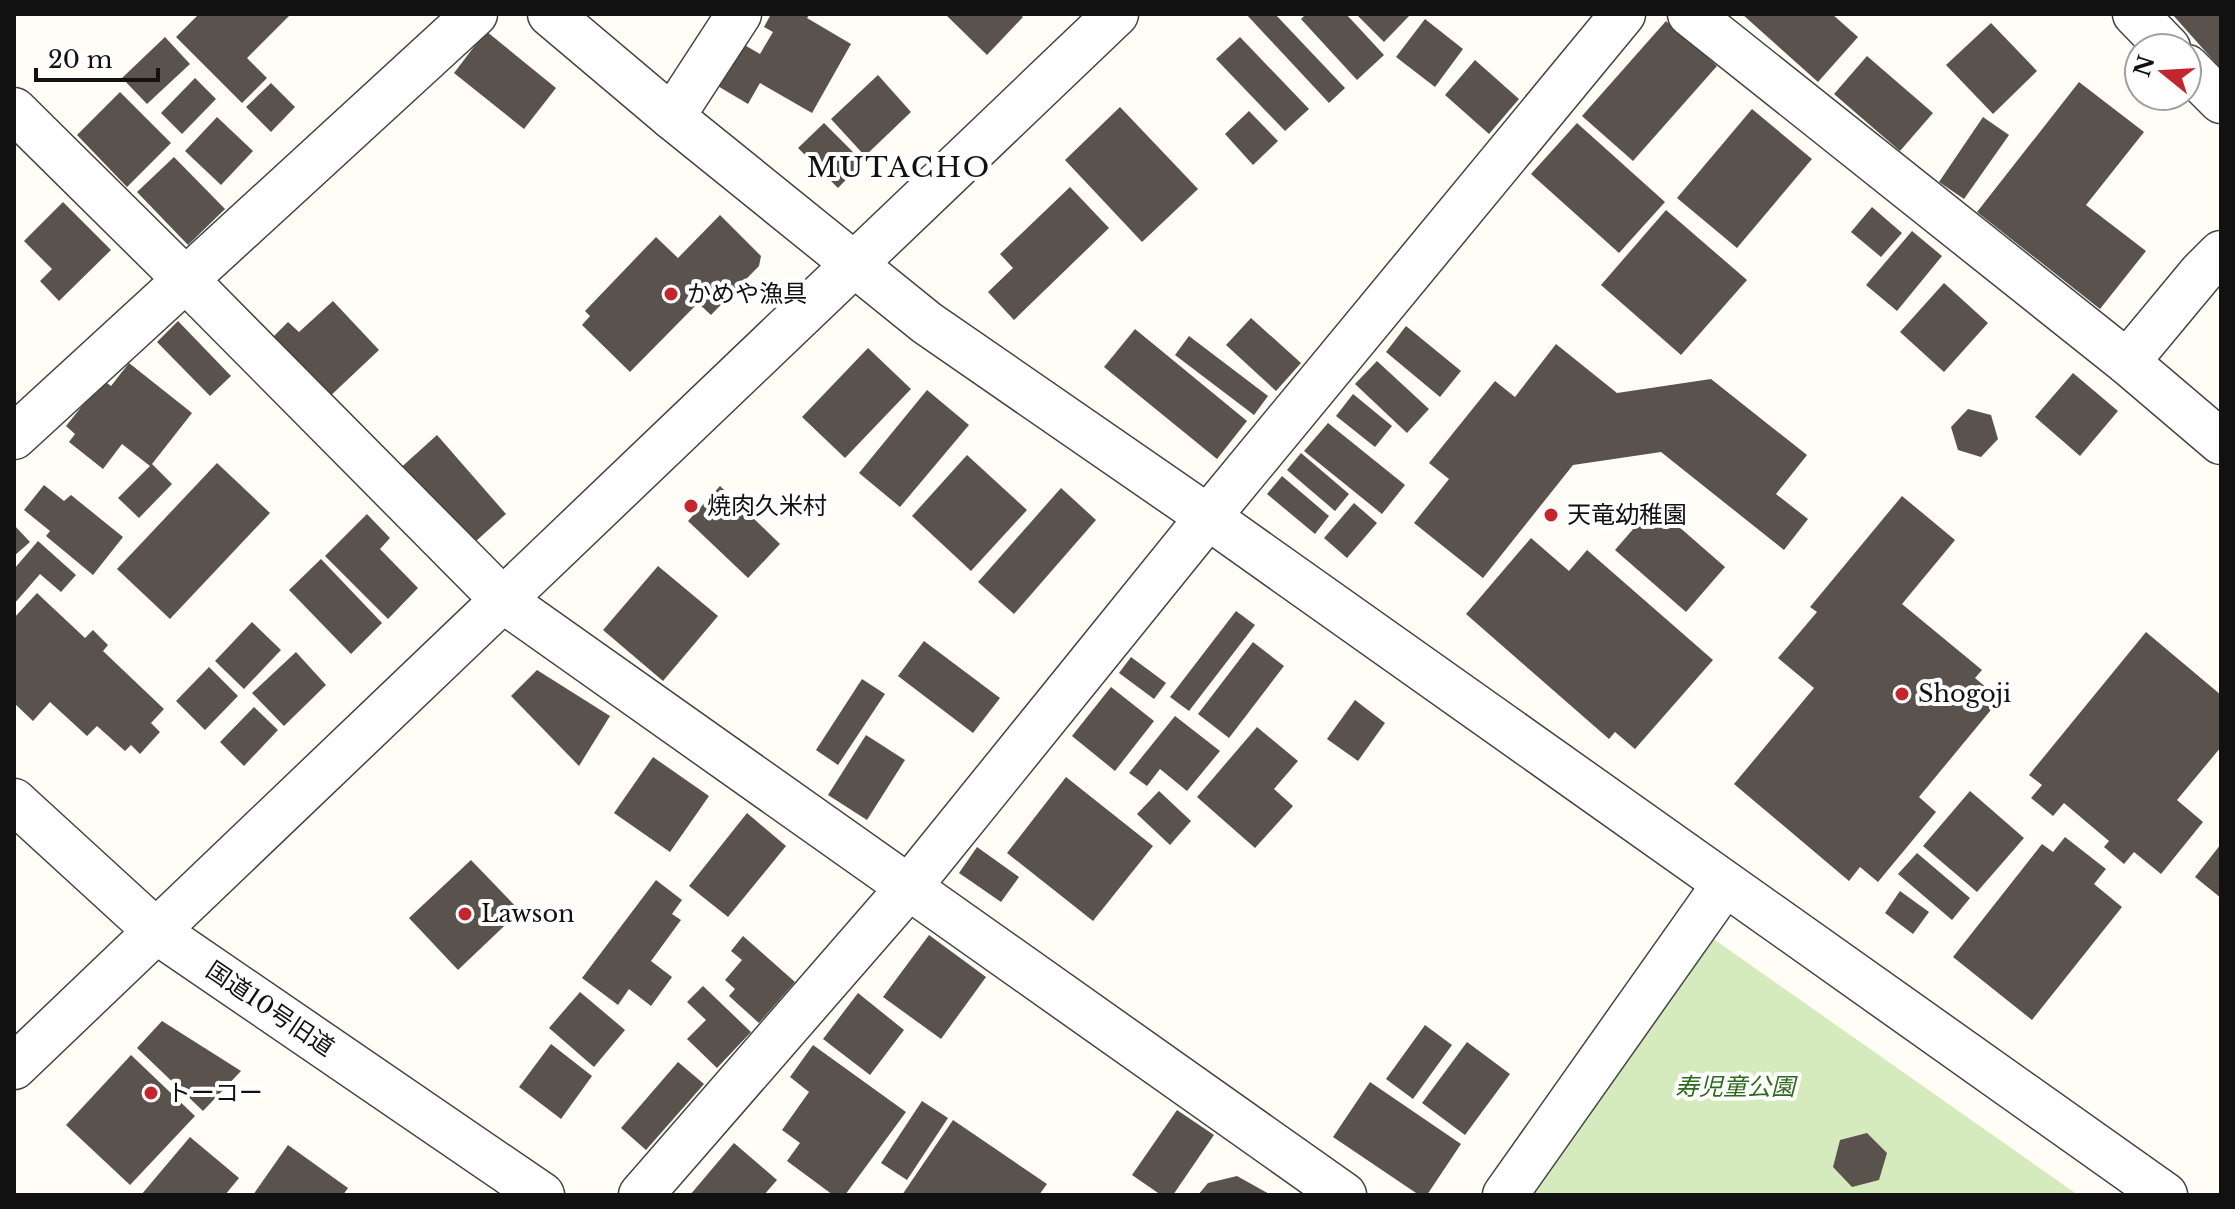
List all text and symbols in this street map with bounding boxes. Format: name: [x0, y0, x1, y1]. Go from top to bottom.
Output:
scale bar: [36, 32, 158, 82]
north arrow: [2123, 32, 2203, 112]
text: 20 m: [48, 45, 113, 74]
text: N: [2128, 52, 2161, 80]
district label: MUTACHO: [807, 150, 991, 185]
place label: かめや漁具: [687, 279, 807, 308]
marker: かめや漁具: [662, 285, 680, 303]
place label: 焼肉久米村: [707, 491, 827, 520]
marker: 焼肉久米村: [682, 497, 700, 515]
place label: 天竜幼稚園: [1567, 500, 1687, 529]
marker: 天竜幼稚園: [1542, 506, 1560, 524]
place label: Shogoji: [1918, 679, 2011, 708]
marker: Shogoji: [1893, 685, 1911, 703]
place label: Lawson: [481, 899, 575, 928]
marker: Lawson: [456, 905, 474, 923]
street label: 国道10号旧道: [201, 955, 340, 1062]
park label: 寿児童公園: [1675, 1072, 1798, 1101]
place label: トーコー: [167, 1078, 263, 1107]
marker: トーコー: [142, 1084, 160, 1102]

